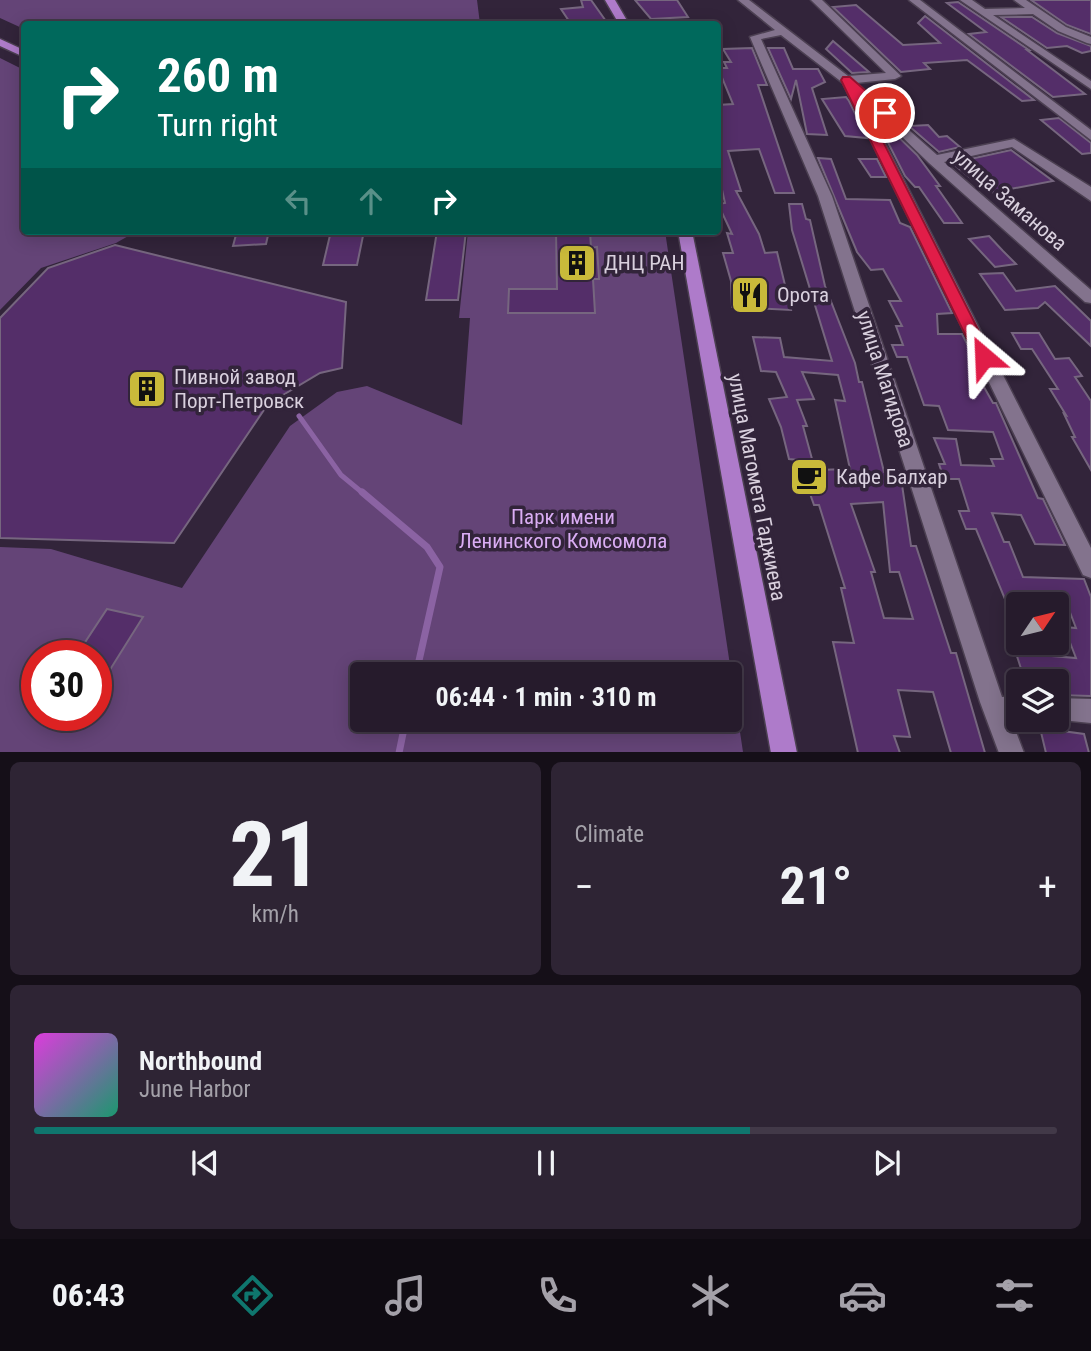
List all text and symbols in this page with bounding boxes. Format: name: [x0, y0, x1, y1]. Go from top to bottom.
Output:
text: 260 m: [157, 47, 279, 104]
icon: right: [42, 49, 133, 140]
pin: [855, 83, 915, 143]
icon: arrive: [866, 94, 904, 132]
text: Turn right: [157, 106, 278, 144]
street label: улица Заманова: [949, 144, 1071, 256]
icon: left: [279, 182, 317, 220]
icon: ahead: [352, 182, 390, 220]
icon: right: [425, 182, 463, 220]
building icon: ДНЦ РАН: [556, 242, 598, 284]
place label: ДНЦ РАН: [604, 251, 685, 275]
restaurant icon: Орота: [729, 274, 771, 316]
place label: Орота: [777, 283, 829, 307]
street label: улица Магидова: [852, 308, 918, 450]
position arrow: [947, 320, 1021, 394]
place label: Пивной завод Порт-Петровск: [174, 365, 304, 413]
building icon: Пивной завод Порт-Петровск: [126, 368, 168, 410]
street label: улица Магомета Гаджиева: [723, 371, 791, 603]
cafe icon: Кафе Балхар: [788, 456, 830, 498]
place label: Кафе Балхар: [836, 465, 948, 489]
park label: Парк имени Ленинского Комсомола: [459, 505, 667, 553]
north arrow: [1006, 592, 1069, 654]
map controls: [1006, 592, 1069, 732]
speed limit sign: 30: [21, 640, 112, 731]
button: layers: [1006, 669, 1069, 732]
text: 06:44 · 1 min · 310 m: [436, 682, 656, 712]
text: 21: [229, 802, 321, 908]
text: Climate: [575, 821, 644, 848]
text: 21°: [779, 856, 852, 917]
text: −: [575, 865, 594, 909]
text: +: [1038, 865, 1057, 909]
text: km/h: [252, 901, 299, 928]
text: Northbound: [139, 1046, 262, 1076]
text: June Harbor: [139, 1076, 251, 1103]
icon: previous: [186, 1144, 224, 1182]
icon: pause: [527, 1144, 565, 1182]
icon: next: [868, 1144, 906, 1182]
icon: directions: [228, 1271, 277, 1320]
icon: music: [381, 1271, 430, 1320]
icon: phone: [533, 1271, 582, 1320]
icon: climate: [686, 1271, 735, 1320]
icon: car: [838, 1271, 887, 1320]
icon: filters: [990, 1271, 1039, 1320]
text: 06:43: [52, 1276, 125, 1314]

